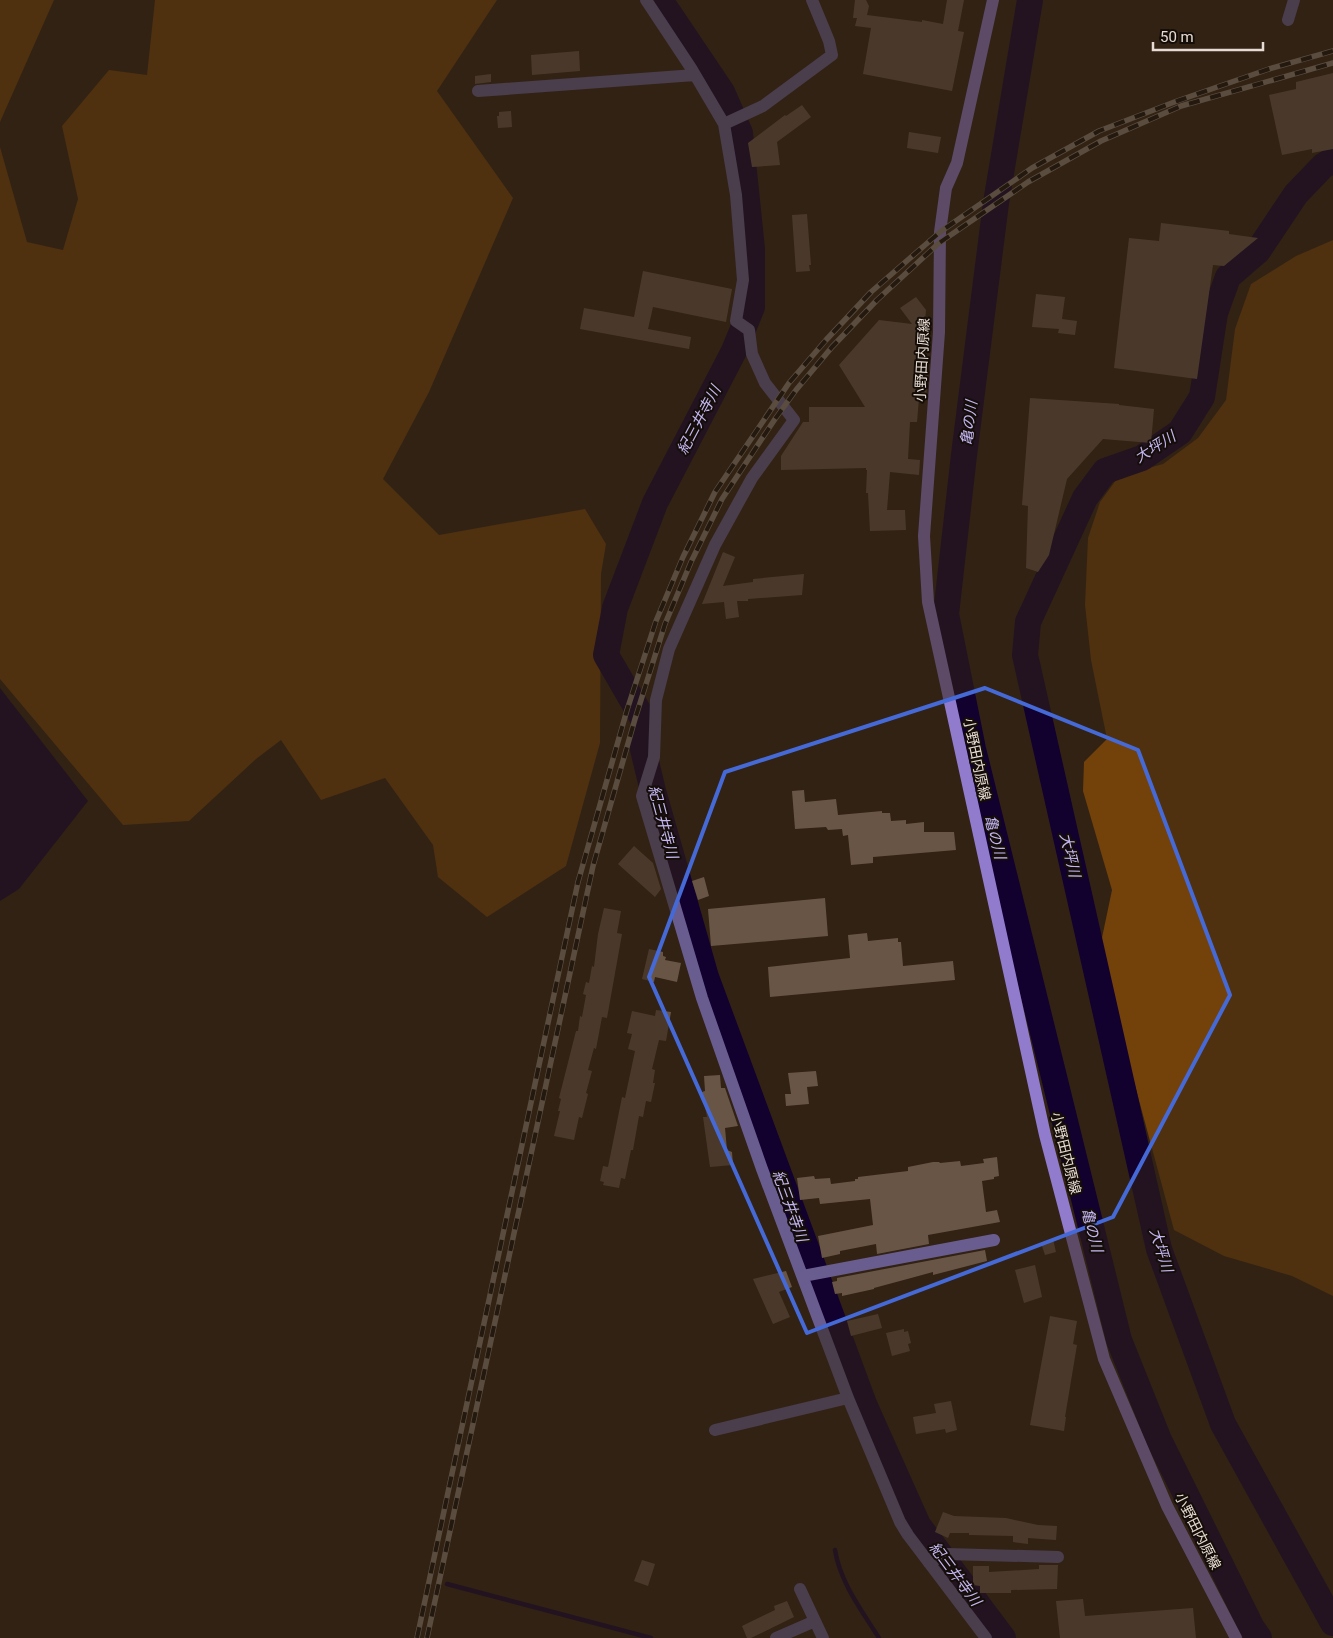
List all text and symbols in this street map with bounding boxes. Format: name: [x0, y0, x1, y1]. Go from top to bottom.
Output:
scale bar: [1153, 20, 1263, 52]
text: 50 m: [1160, 28, 1194, 46]
street label: 小野田内原線: [912, 318, 932, 402]
water label: 紀三井寺川: [673, 381, 725, 457]
water label: 亀の川: [957, 398, 981, 446]
water label: 大坪川: [1131, 426, 1181, 467]
street label: 小野田内原線: [960, 716, 994, 802]
water label: 紀三井寺川: [645, 783, 682, 862]
water label: 亀の川: [981, 813, 1010, 863]
water label: 大坪川: [1056, 831, 1084, 881]
street label: 小野田内原線: [1048, 1110, 1084, 1196]
water label: 紀三井寺川: [769, 1168, 812, 1246]
water label: 亀の川: [1078, 1206, 1107, 1256]
water label: 大坪川: [1146, 1226, 1177, 1276]
street label: 小野田内原線: [1172, 1490, 1224, 1572]
water label: 紀三井寺川: [925, 1539, 986, 1611]

